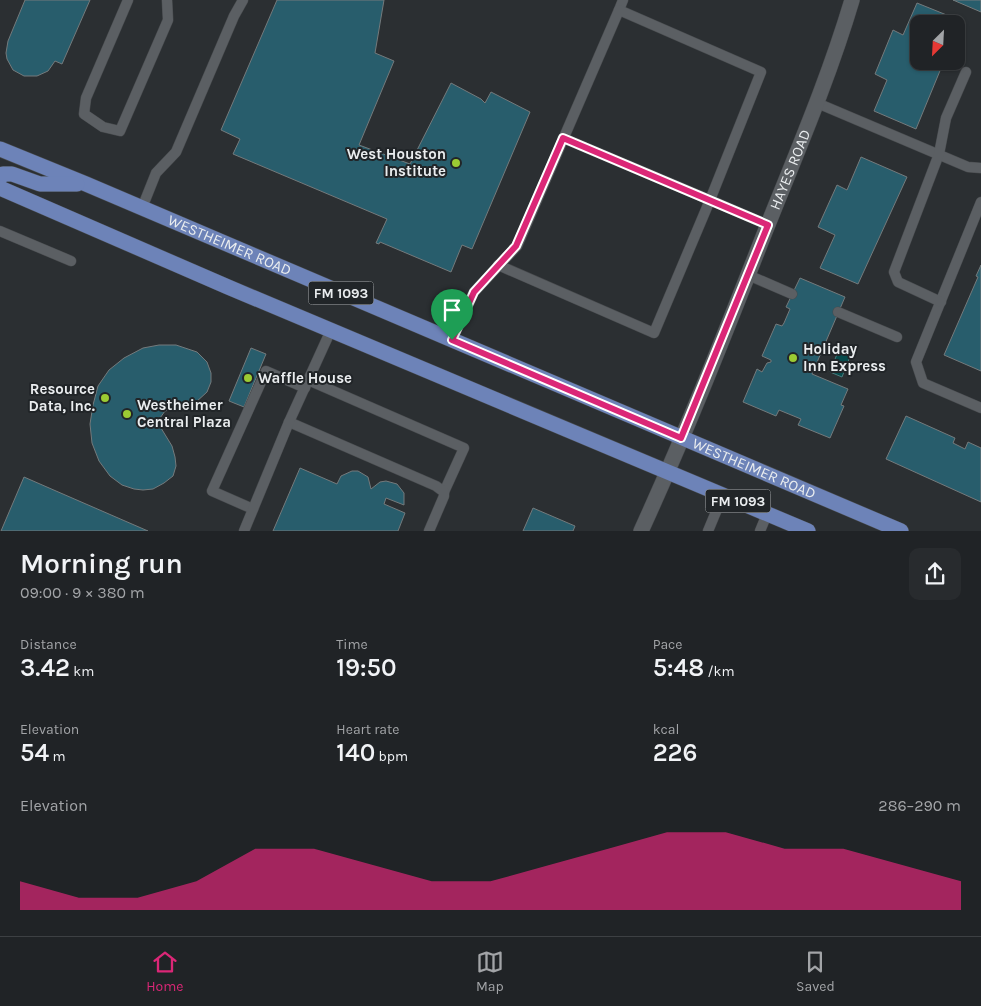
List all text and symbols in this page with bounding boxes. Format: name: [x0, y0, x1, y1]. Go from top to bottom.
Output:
north arrow: [910, 15, 965, 70]
map controls: [910, 15, 965, 70]
street label: HAYES ROAD: [766, 127, 814, 212]
place label: West Houston Institute: [347, 145, 446, 180]
marker: West Houston Institute: [450, 157, 462, 169]
street label: WESTHEIMER ROAD: [165, 211, 294, 279]
road number: FM 1093: [308, 282, 374, 304]
pin: [431, 289, 473, 340]
icon: arrive: [438, 296, 466, 324]
place label: Holiday Inn Express: [803, 340, 886, 375]
marker: Holiday Inn Express: [787, 352, 799, 364]
place label: Waffle House: [258, 369, 352, 387]
marker: Waffle House: [242, 372, 254, 384]
place label: Resource Data, Inc.: [29, 380, 95, 415]
marker: Resource Data, Inc.: [99, 392, 111, 404]
place label: Westheimer Central Plaza: [137, 396, 231, 431]
marker: Westheimer Central Plaza: [121, 408, 133, 420]
street label: WESTHEIMER ROAD: [690, 434, 819, 503]
road number: FM 1093: [706, 490, 770, 512]
text: Morning run: [20, 547, 183, 580]
button: share: [909, 548, 961, 600]
text: 09:00 · 9 × 380 m: [20, 583, 145, 602]
text: Distance: [20, 636, 77, 653]
text: Time: [336, 636, 368, 653]
text: Pace: [653, 636, 683, 653]
text: 3.42: [20, 653, 70, 682]
text: 19:50: [336, 653, 397, 682]
text: 5:48: [653, 653, 704, 682]
text: km: [70, 663, 94, 680]
text: /km: [704, 663, 734, 680]
text: Elevation: [20, 721, 79, 738]
text: Heart rate: [336, 721, 399, 738]
text: kcal: [653, 721, 679, 738]
text: 54: [20, 738, 49, 767]
text: 140: [336, 738, 375, 767]
text: 226: [653, 738, 698, 767]
text: m: [49, 748, 66, 765]
text: bpm: [375, 748, 408, 765]
text: Elevation: [20, 796, 88, 815]
text: 286–290 m: [878, 796, 961, 815]
tab: Home: [146, 948, 183, 995]
tab: Map: [476, 948, 504, 995]
tab: Saved: [796, 948, 835, 995]

